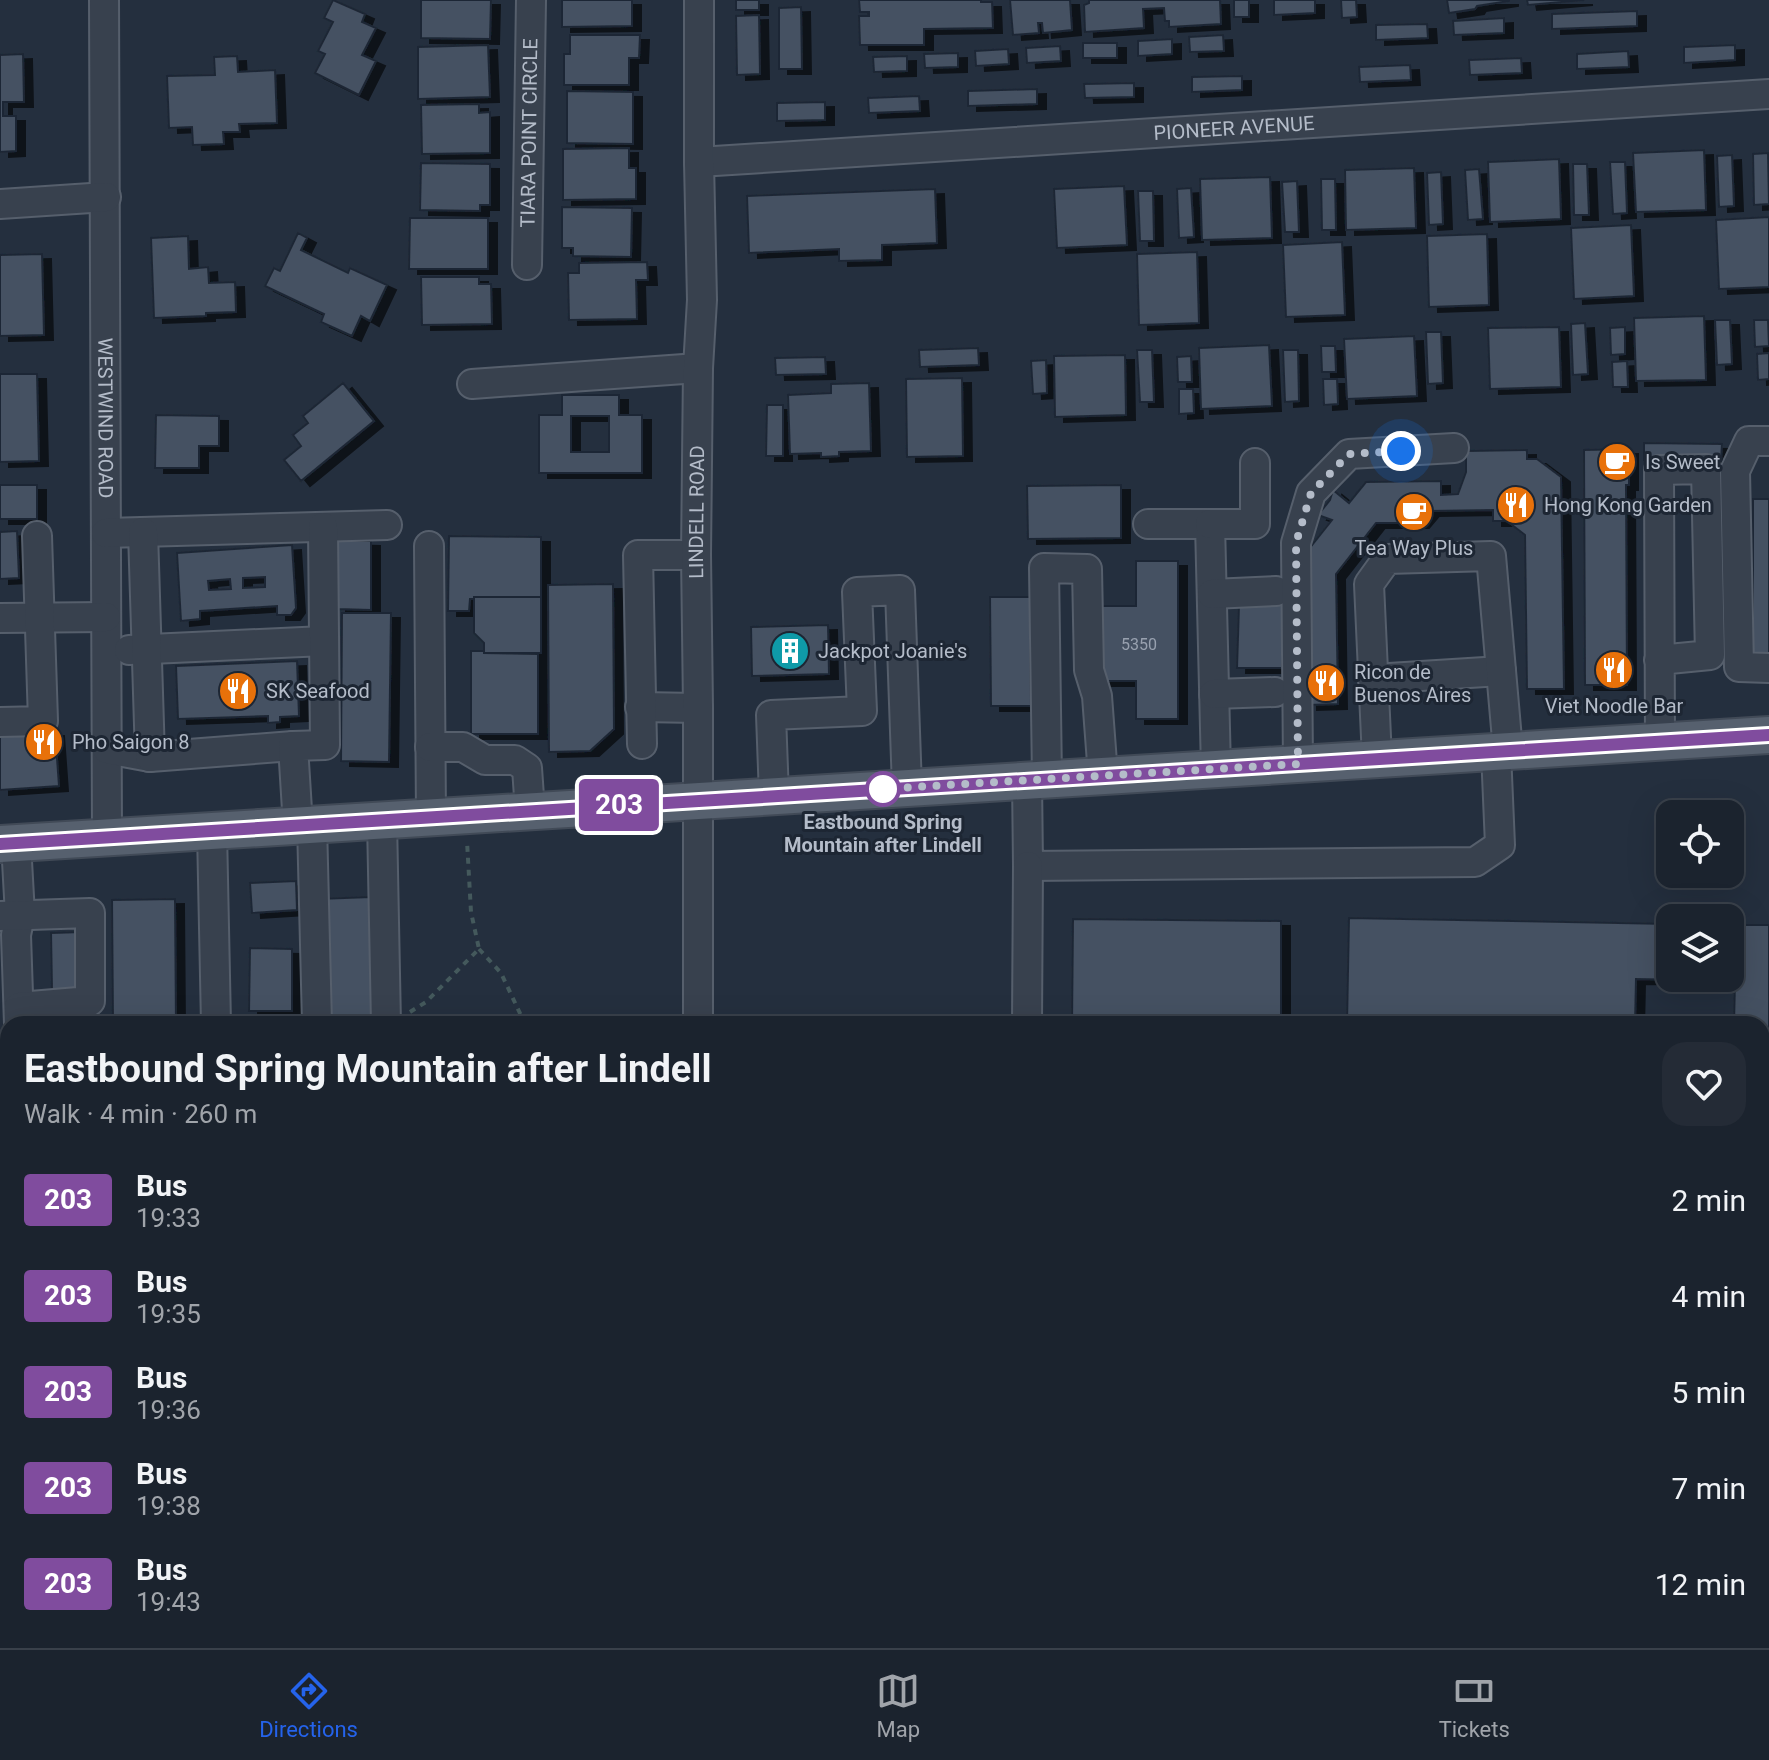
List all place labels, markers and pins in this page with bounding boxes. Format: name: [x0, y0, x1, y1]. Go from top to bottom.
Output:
cafe icon: Is Sweet: [1596, 441, 1638, 483]
place label: Is Sweet: [1645, 450, 1720, 474]
restaurant icon: Hong Kong Garden: [1495, 484, 1537, 526]
cafe icon: Tea Way Plus: [1393, 491, 1435, 533]
place label: Hong Kong Garden: [1544, 493, 1712, 517]
place label: Tea Way Plus: [1355, 536, 1473, 560]
building icon: Jackpot Joanie's: [769, 630, 811, 672]
place label: Jackpot Joanie's: [818, 639, 967, 663]
restaurant icon: Viet Noodle Bar: [1593, 649, 1635, 691]
place label: Ricon de Buenos Aires: [1354, 660, 1471, 707]
restaurant icon: Ricon de Buenos Aires: [1305, 662, 1347, 704]
restaurant icon: SK Seafood: [217, 670, 259, 712]
place label: SK Seafood: [266, 679, 370, 703]
place label: Viet Noodle Bar: [1545, 694, 1684, 718]
restaurant icon: Pho Saigon 8: [23, 721, 65, 763]
place label: Pho Saigon 8: [72, 730, 190, 754]
marker: Eastbound Spring Mountain after Lindell: [866, 772, 900, 806]
place label: Eastbound Spring Mountain after Lindell: [784, 810, 982, 857]

